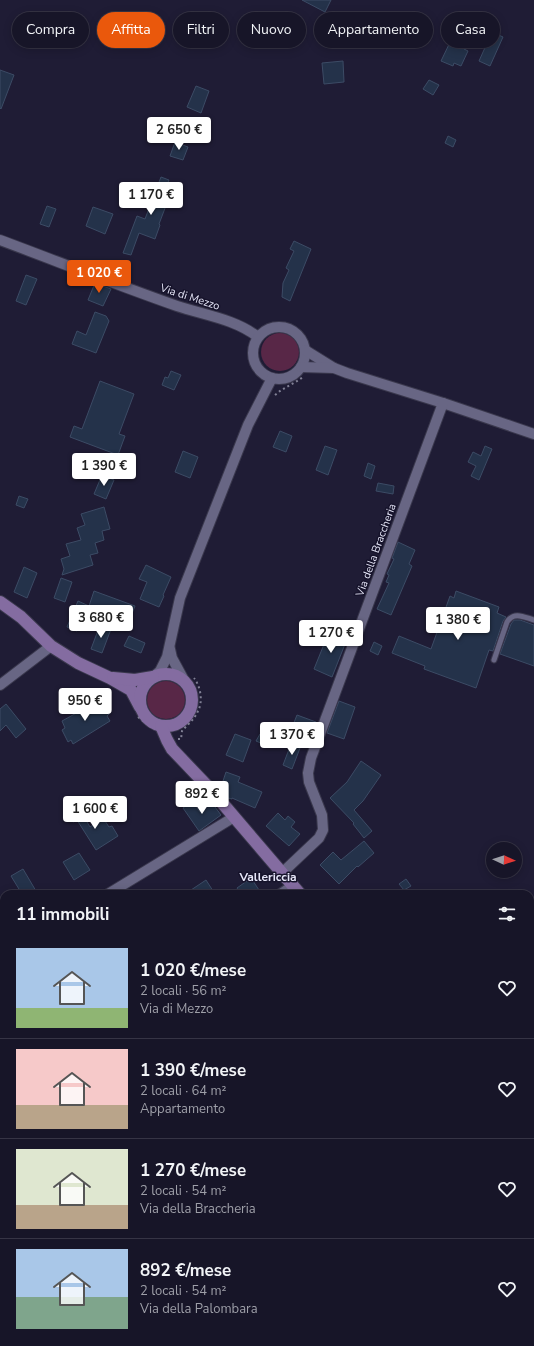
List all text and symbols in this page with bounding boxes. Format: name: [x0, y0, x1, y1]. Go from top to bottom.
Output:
chip: Compra: [12, 12, 89, 48]
chip: Affitta: [97, 12, 165, 48]
chip: Filtri: [173, 12, 229, 48]
chip: Nuovo: [237, 12, 306, 48]
chip: Appartamento: [314, 12, 433, 48]
chip: Casa: [441, 12, 500, 48]
pin: 2 650 €: [142, 117, 216, 151]
text: 2 650 €: [156, 121, 202, 139]
pin: 1 170 €: [114, 182, 188, 216]
text: 1 170 €: [128, 186, 174, 204]
pin: 1 020 €: [62, 260, 136, 294]
text: 1 020 €: [76, 264, 122, 282]
street label: Via di Mezzo: [157, 280, 222, 314]
pin: 1 390 €: [67, 453, 141, 487]
text: 1 390 €: [81, 457, 127, 475]
street label: Via della Braccheria: [352, 501, 400, 599]
pin: 3 680 €: [64, 605, 138, 639]
pin: 1 380 €: [421, 607, 495, 641]
text: 3 680 €: [78, 609, 124, 627]
text: 1 380 €: [435, 611, 481, 629]
pin: 1 270 €: [294, 620, 368, 654]
text: 1 270 €: [308, 624, 354, 642]
pin: 950 €: [57, 688, 113, 722]
text: 950 €: [68, 692, 102, 710]
pin: 1 370 €: [255, 722, 329, 756]
text: 1 370 €: [269, 726, 315, 744]
pin: 892 €: [174, 781, 230, 815]
text: 892 €: [185, 785, 219, 803]
pin: 1 600 €: [58, 796, 132, 830]
text: 1 600 €: [72, 800, 118, 818]
north arrow: [486, 842, 522, 878]
map controls: [486, 842, 522, 878]
district label: Vallericcia: [238, 869, 297, 885]
text: 11 immobili: [16, 903, 109, 926]
icon: filters: [496, 903, 518, 925]
text: 1 020 €/mese: [140, 959, 246, 982]
icon: home: [48, 964, 96, 1012]
icon: heart: [496, 977, 518, 999]
text: 2 locali · 56 m²: [140, 982, 227, 1000]
text: Via di Mezzo: [140, 1000, 213, 1018]
text: 1 390 €/mese: [140, 1059, 246, 1082]
icon: home: [48, 1065, 96, 1113]
icon: heart: [496, 1078, 518, 1100]
text: 2 locali · 64 m²: [140, 1082, 227, 1100]
text: Appartamento: [140, 1100, 225, 1118]
text: 1 270 €/mese: [140, 1159, 246, 1182]
icon: home: [48, 1165, 96, 1213]
icon: heart: [496, 1178, 518, 1200]
text: 2 locali · 54 m²: [140, 1182, 227, 1200]
text: Via della Braccheria: [140, 1200, 256, 1218]
text: 892 €/mese: [140, 1259, 231, 1282]
icon: home: [48, 1265, 96, 1313]
icon: heart: [496, 1278, 518, 1300]
text: 2 locali · 54 m²: [140, 1282, 227, 1300]
text: Via della Palombara: [140, 1300, 258, 1318]

